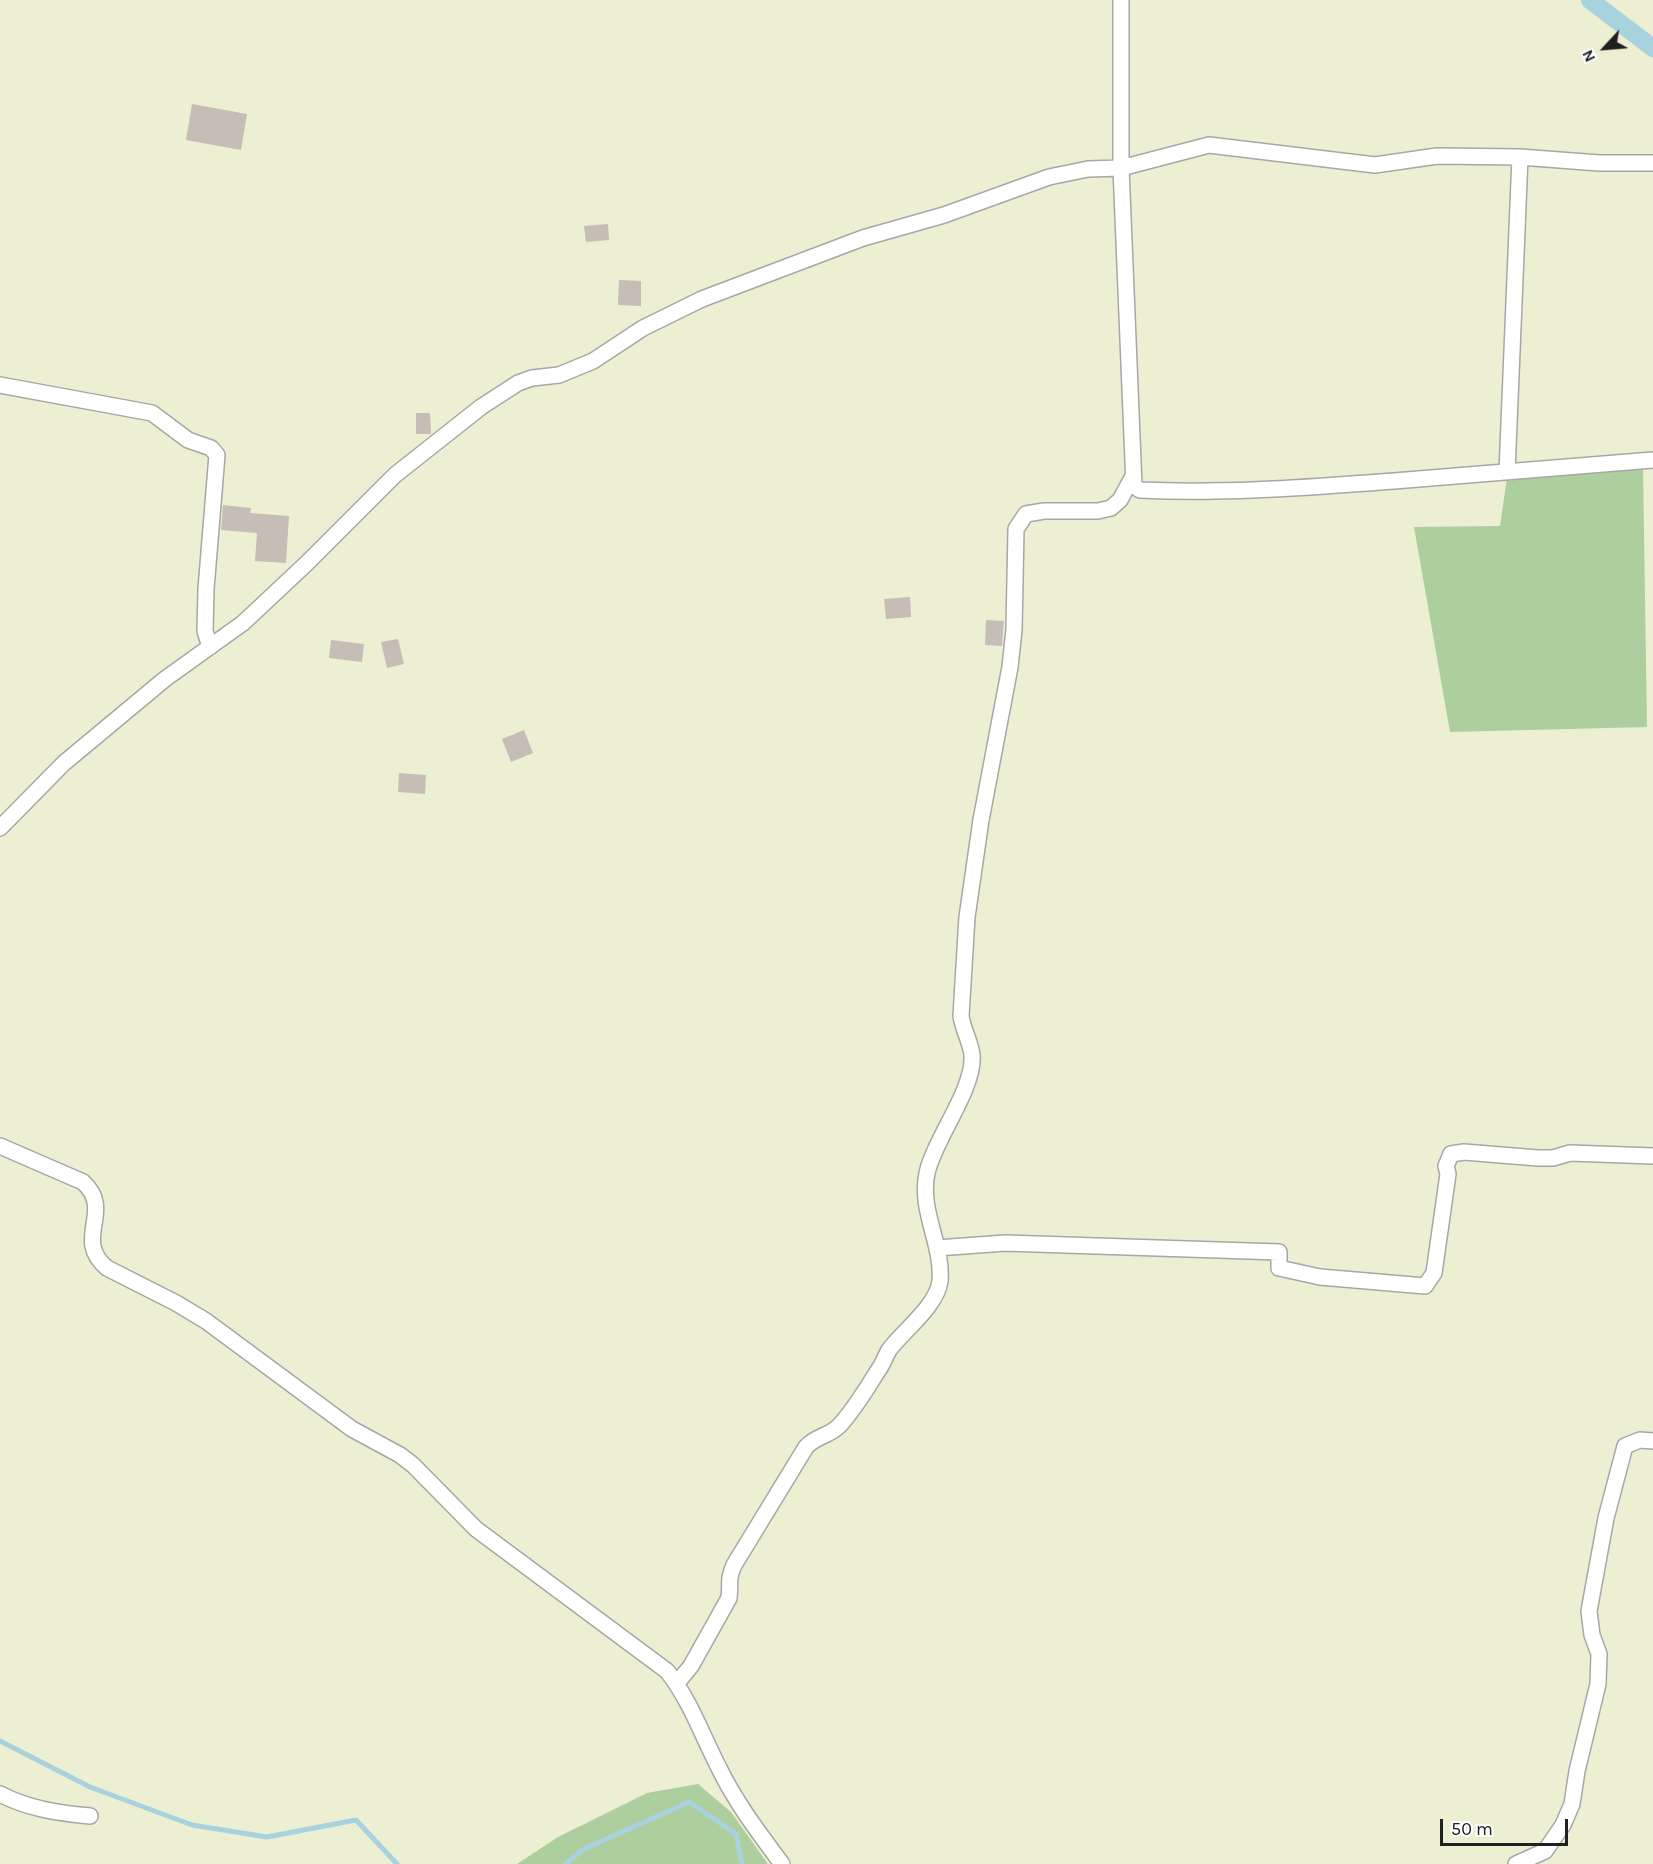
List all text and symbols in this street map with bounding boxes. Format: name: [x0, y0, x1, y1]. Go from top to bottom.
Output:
north arrow: [1575, 18, 1635, 78]
text: N: [1577, 47, 1599, 65]
scale bar: [1443, 1807, 1570, 1845]
text: 50 m: [1451, 1818, 1493, 1840]

